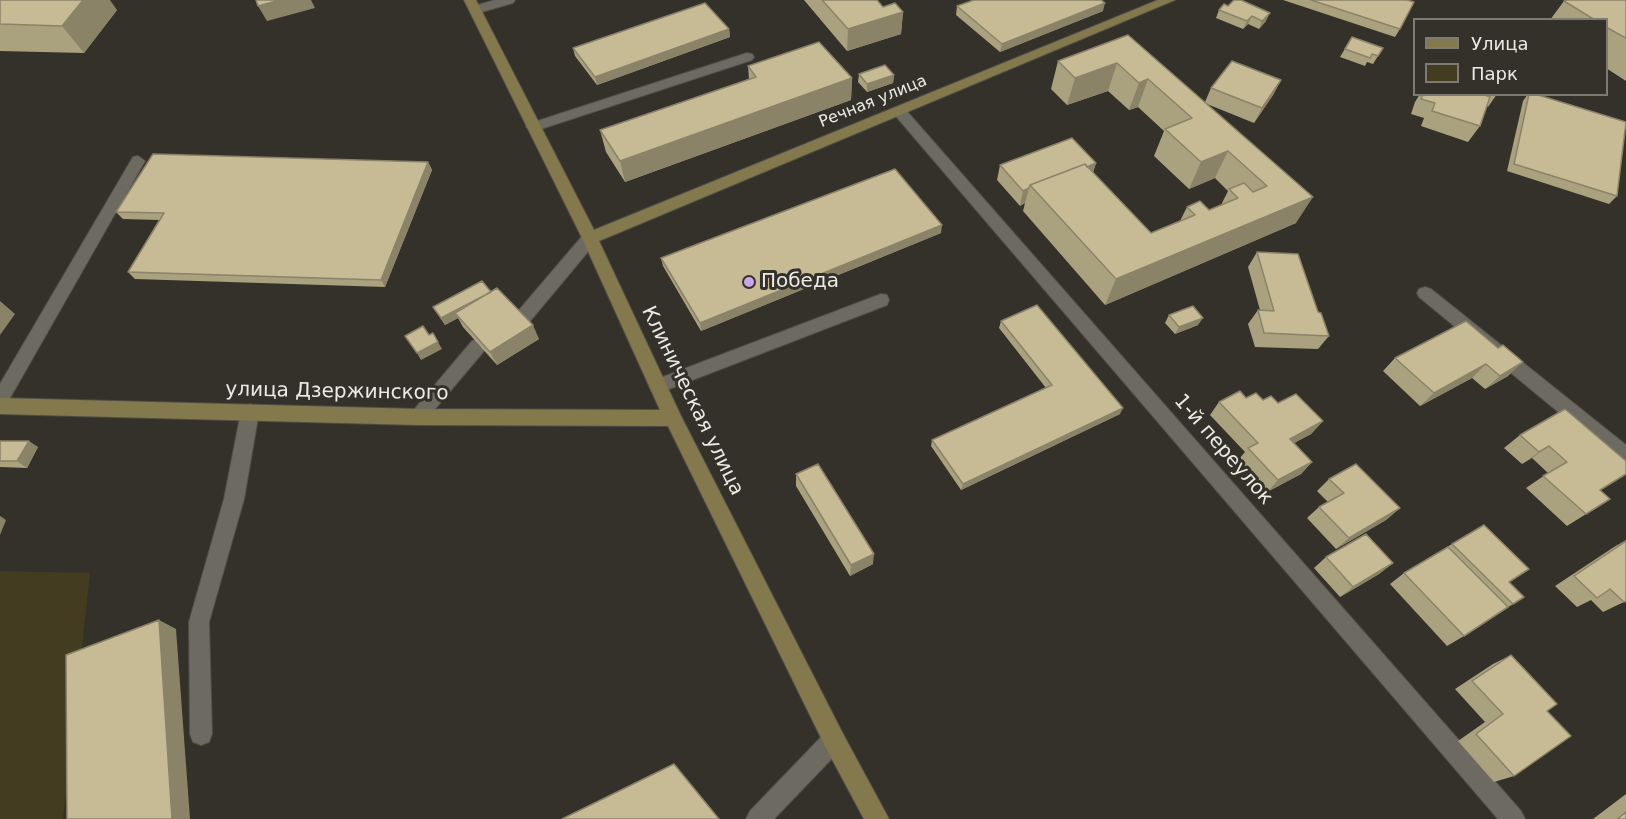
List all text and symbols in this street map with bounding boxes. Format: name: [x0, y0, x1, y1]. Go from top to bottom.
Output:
legend: [1413, 18, 1608, 96]
text: Улица: [1471, 33, 1528, 54]
text: Парк: [1471, 63, 1518, 84]
street label: Речная улица: [816, 72, 930, 132]
place label: Победа: [761, 270, 839, 294]
marker: Победа: [742, 275, 756, 289]
street label: Клиническая улица: [636, 303, 748, 499]
street label: улица Дзержинского: [225, 378, 449, 406]
street label: 1-й переулок: [1168, 390, 1278, 510]

